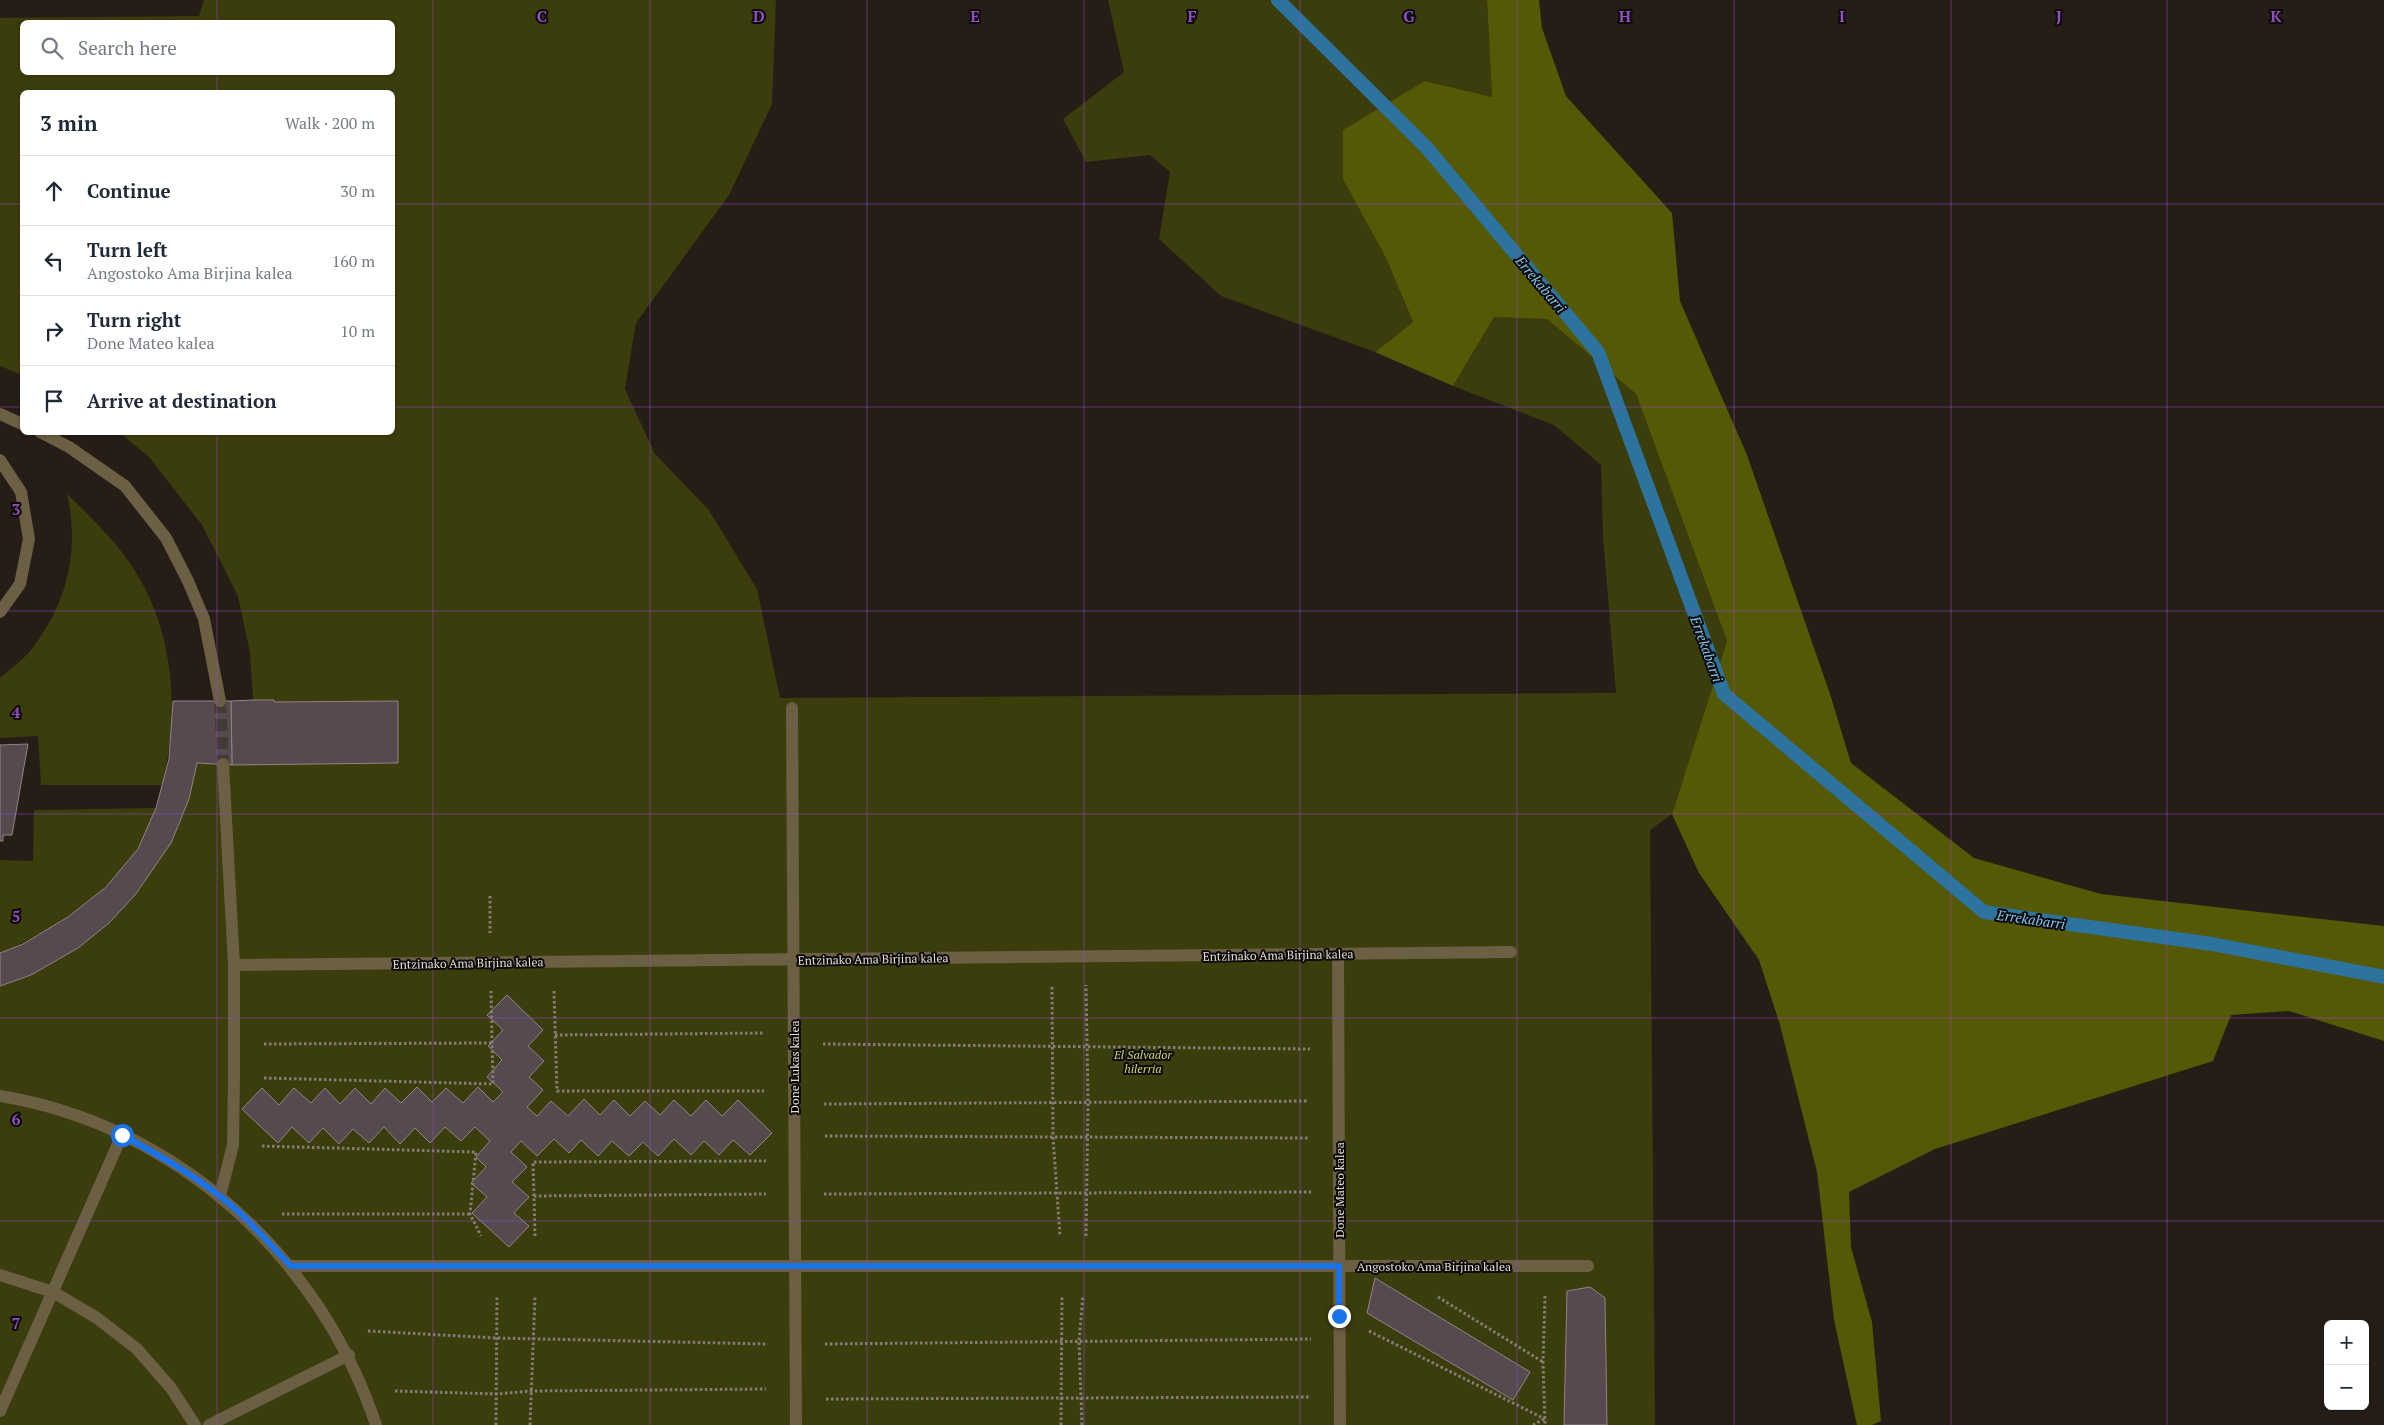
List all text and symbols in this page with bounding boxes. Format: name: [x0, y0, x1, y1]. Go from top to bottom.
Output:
text: C: [537, 5, 547, 27]
text: D: [753, 5, 765, 27]
text: E: [970, 5, 980, 27]
text: F: [1187, 5, 1197, 27]
text: G: [1403, 5, 1415, 27]
text: H: [1619, 5, 1631, 27]
text: I: [1839, 5, 1845, 27]
text: J: [2056, 5, 2062, 27]
text: K: [2270, 5, 2282, 27]
search box: [20, 20, 395, 75]
icon: search: [38, 34, 66, 62]
text: Search here: [78, 35, 177, 60]
text: 3 min: [40, 109, 97, 137]
text: Walk · 200 m: [285, 112, 375, 134]
icon: ahead: [40, 177, 68, 205]
text: Continue: [87, 178, 171, 203]
text: 30 m: [340, 180, 375, 202]
text: Turn left: [87, 237, 168, 262]
icon: left: [40, 247, 68, 275]
text: 160 m: [332, 250, 375, 272]
water label: Errekabarri: [1511, 251, 1570, 317]
text: Angostoko Ama Birjina kalea: [87, 262, 293, 284]
text: Turn right: [87, 307, 181, 332]
icon: right: [40, 317, 68, 345]
text: 10 m: [340, 320, 375, 342]
text: Done Mateo kalea: [87, 332, 215, 354]
icon: arrive: [40, 387, 68, 415]
text: Arrive at destination: [87, 388, 276, 413]
text: 3: [11, 498, 21, 520]
water label: Errekabarri: [1686, 613, 1728, 685]
text: 4: [11, 701, 21, 723]
text: 5: [11, 905, 21, 927]
water label: Errekabarri: [1995, 905, 2066, 933]
street label: Entzinako Ama Birjina kalea: [1202, 946, 1354, 964]
street label: Entzinako Ama Birjina kalea: [797, 950, 949, 968]
street label: Entzinako Ama Birjina kalea: [392, 954, 544, 972]
street label: Done Lukas kalea: [787, 1020, 802, 1114]
park label: El Salvador hilerria: [1113, 1047, 1173, 1076]
text: 6: [11, 1108, 21, 1130]
route start: [111, 1124, 134, 1147]
street label: Done Mateo kalea: [1332, 1142, 1347, 1238]
street label: Angostoko Ama Birjina kalea: [1357, 1259, 1511, 1274]
route end: [1328, 1305, 1351, 1328]
text: 7: [11, 1312, 21, 1334]
map controls: [2324, 1320, 2369, 1410]
button: +: [2324, 1320, 2369, 1365]
button: −: [2324, 1365, 2369, 1410]

